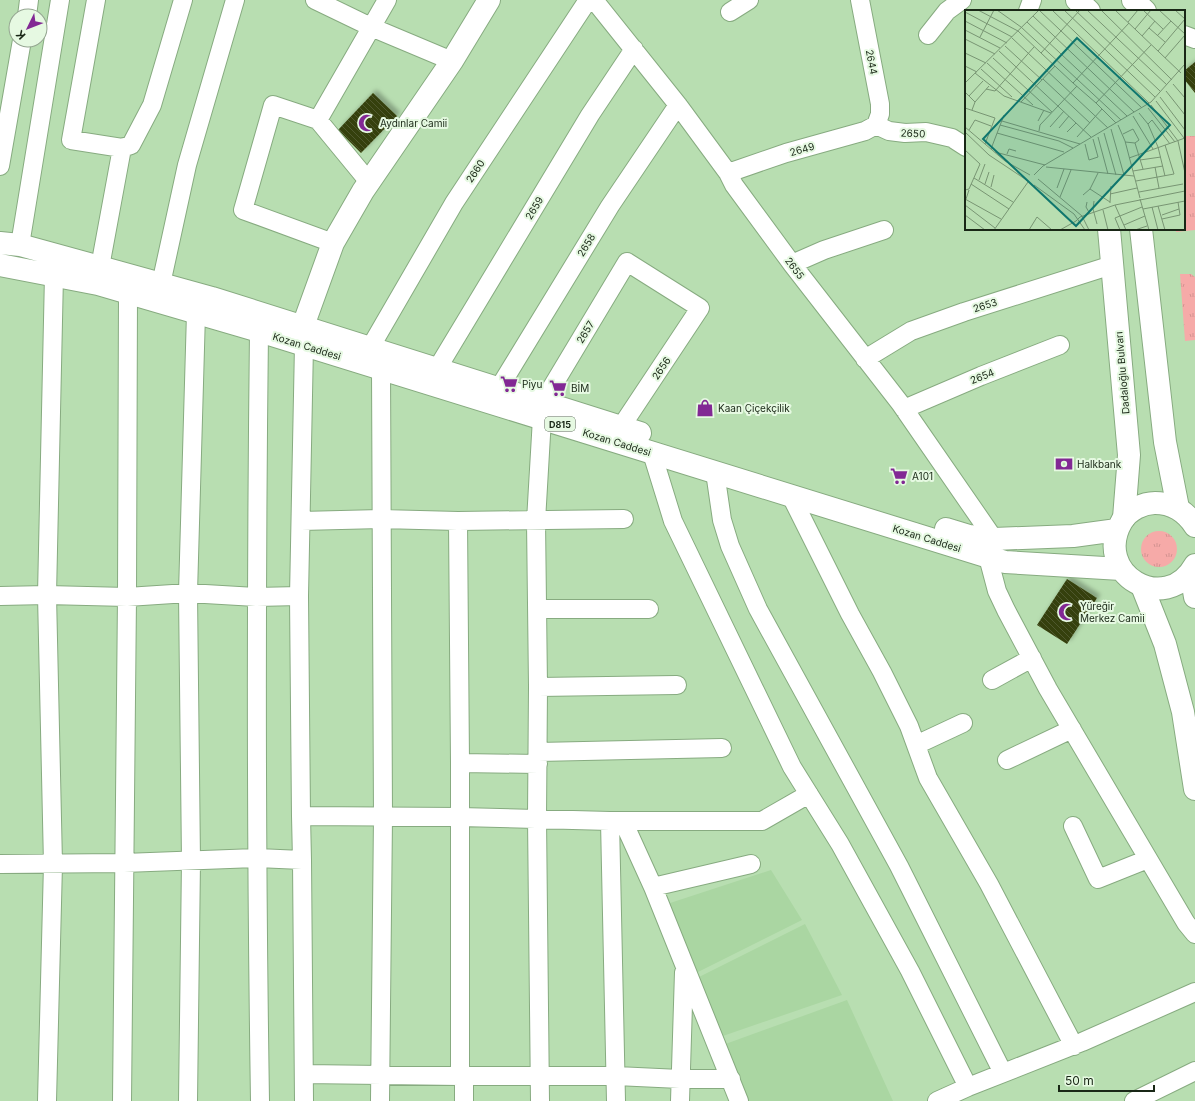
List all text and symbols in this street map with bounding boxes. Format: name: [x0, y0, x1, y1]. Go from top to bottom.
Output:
north arrow: [8, 8, 48, 48]
inset map: [965, 10, 1185, 230]
text: K: [13, 27, 29, 42]
street label: 2644: [864, 48, 880, 76]
mosque icon: Aydınlar Camii: [357, 113, 377, 133]
place label: Aydınlar Camii: [380, 117, 447, 129]
street label: 2650: [900, 127, 926, 139]
street label: 2649: [788, 140, 816, 158]
street label: 2660: [463, 157, 487, 185]
street label: 2659: [523, 194, 545, 222]
street label: 2658: [575, 231, 597, 259]
street label: 2655: [783, 255, 807, 281]
street label: 2653: [971, 295, 999, 315]
street label: 2657: [574, 318, 597, 345]
street label: Kozan Caddesi: [271, 330, 343, 362]
street label: Dadaloğlu Bulvarı: [1112, 331, 1132, 415]
street label: 2656: [649, 354, 673, 382]
street label: 2654: [968, 366, 996, 386]
supermarket icon: Piyu: [499, 374, 519, 394]
place label: Piyu: [522, 378, 542, 390]
supermarket icon: BİM: [548, 378, 568, 398]
place label: BİM: [571, 381, 589, 394]
shop icon: Kaan Çiçekçilik: [695, 398, 715, 418]
place label: Kaan Çiçekçilik: [718, 402, 790, 414]
road number: D815: [545, 417, 575, 431]
street label: Kozan Caddesi: [581, 426, 653, 458]
bank icon: Halkbank: [1054, 454, 1074, 474]
place label: Halkbank: [1077, 458, 1122, 470]
supermarket icon: A101: [889, 466, 909, 486]
place label: A101: [912, 470, 933, 482]
street label: Kozan Caddesi: [891, 522, 963, 554]
place label: Yüreğir Merkez Camii: [1080, 600, 1145, 624]
mosque icon: Yüreğir Merkez Camii: [1057, 602, 1077, 622]
scale bar: [1059, 1067, 1154, 1093]
text: 50 m: [1065, 1073, 1094, 1088]

